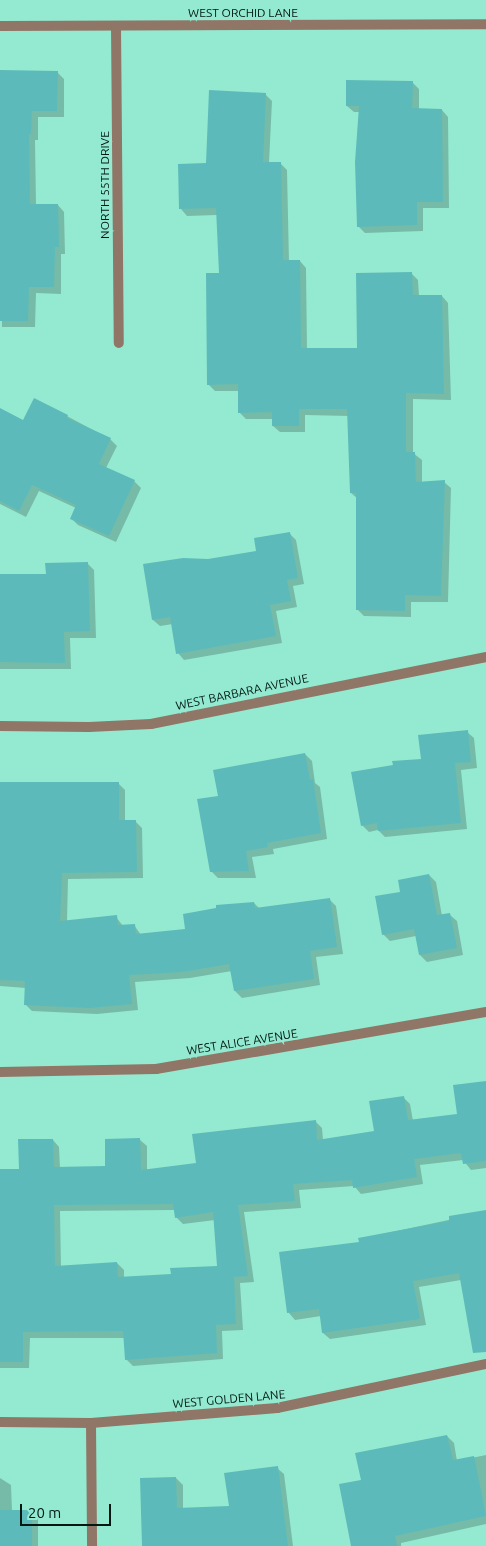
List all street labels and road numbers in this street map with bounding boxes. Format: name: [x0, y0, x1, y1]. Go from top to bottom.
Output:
street label: WEST ORCHID LANE: [188, 6, 298, 20]
street label: NORTH 55TH DRIVE: [98, 131, 112, 239]
street label: WEST BARBARA AVENUE: [174, 671, 310, 713]
street label: WEST ALICE AVENUE: [185, 1026, 299, 1058]
street label: WEST GOLDEN LANE: [172, 1387, 286, 1411]

